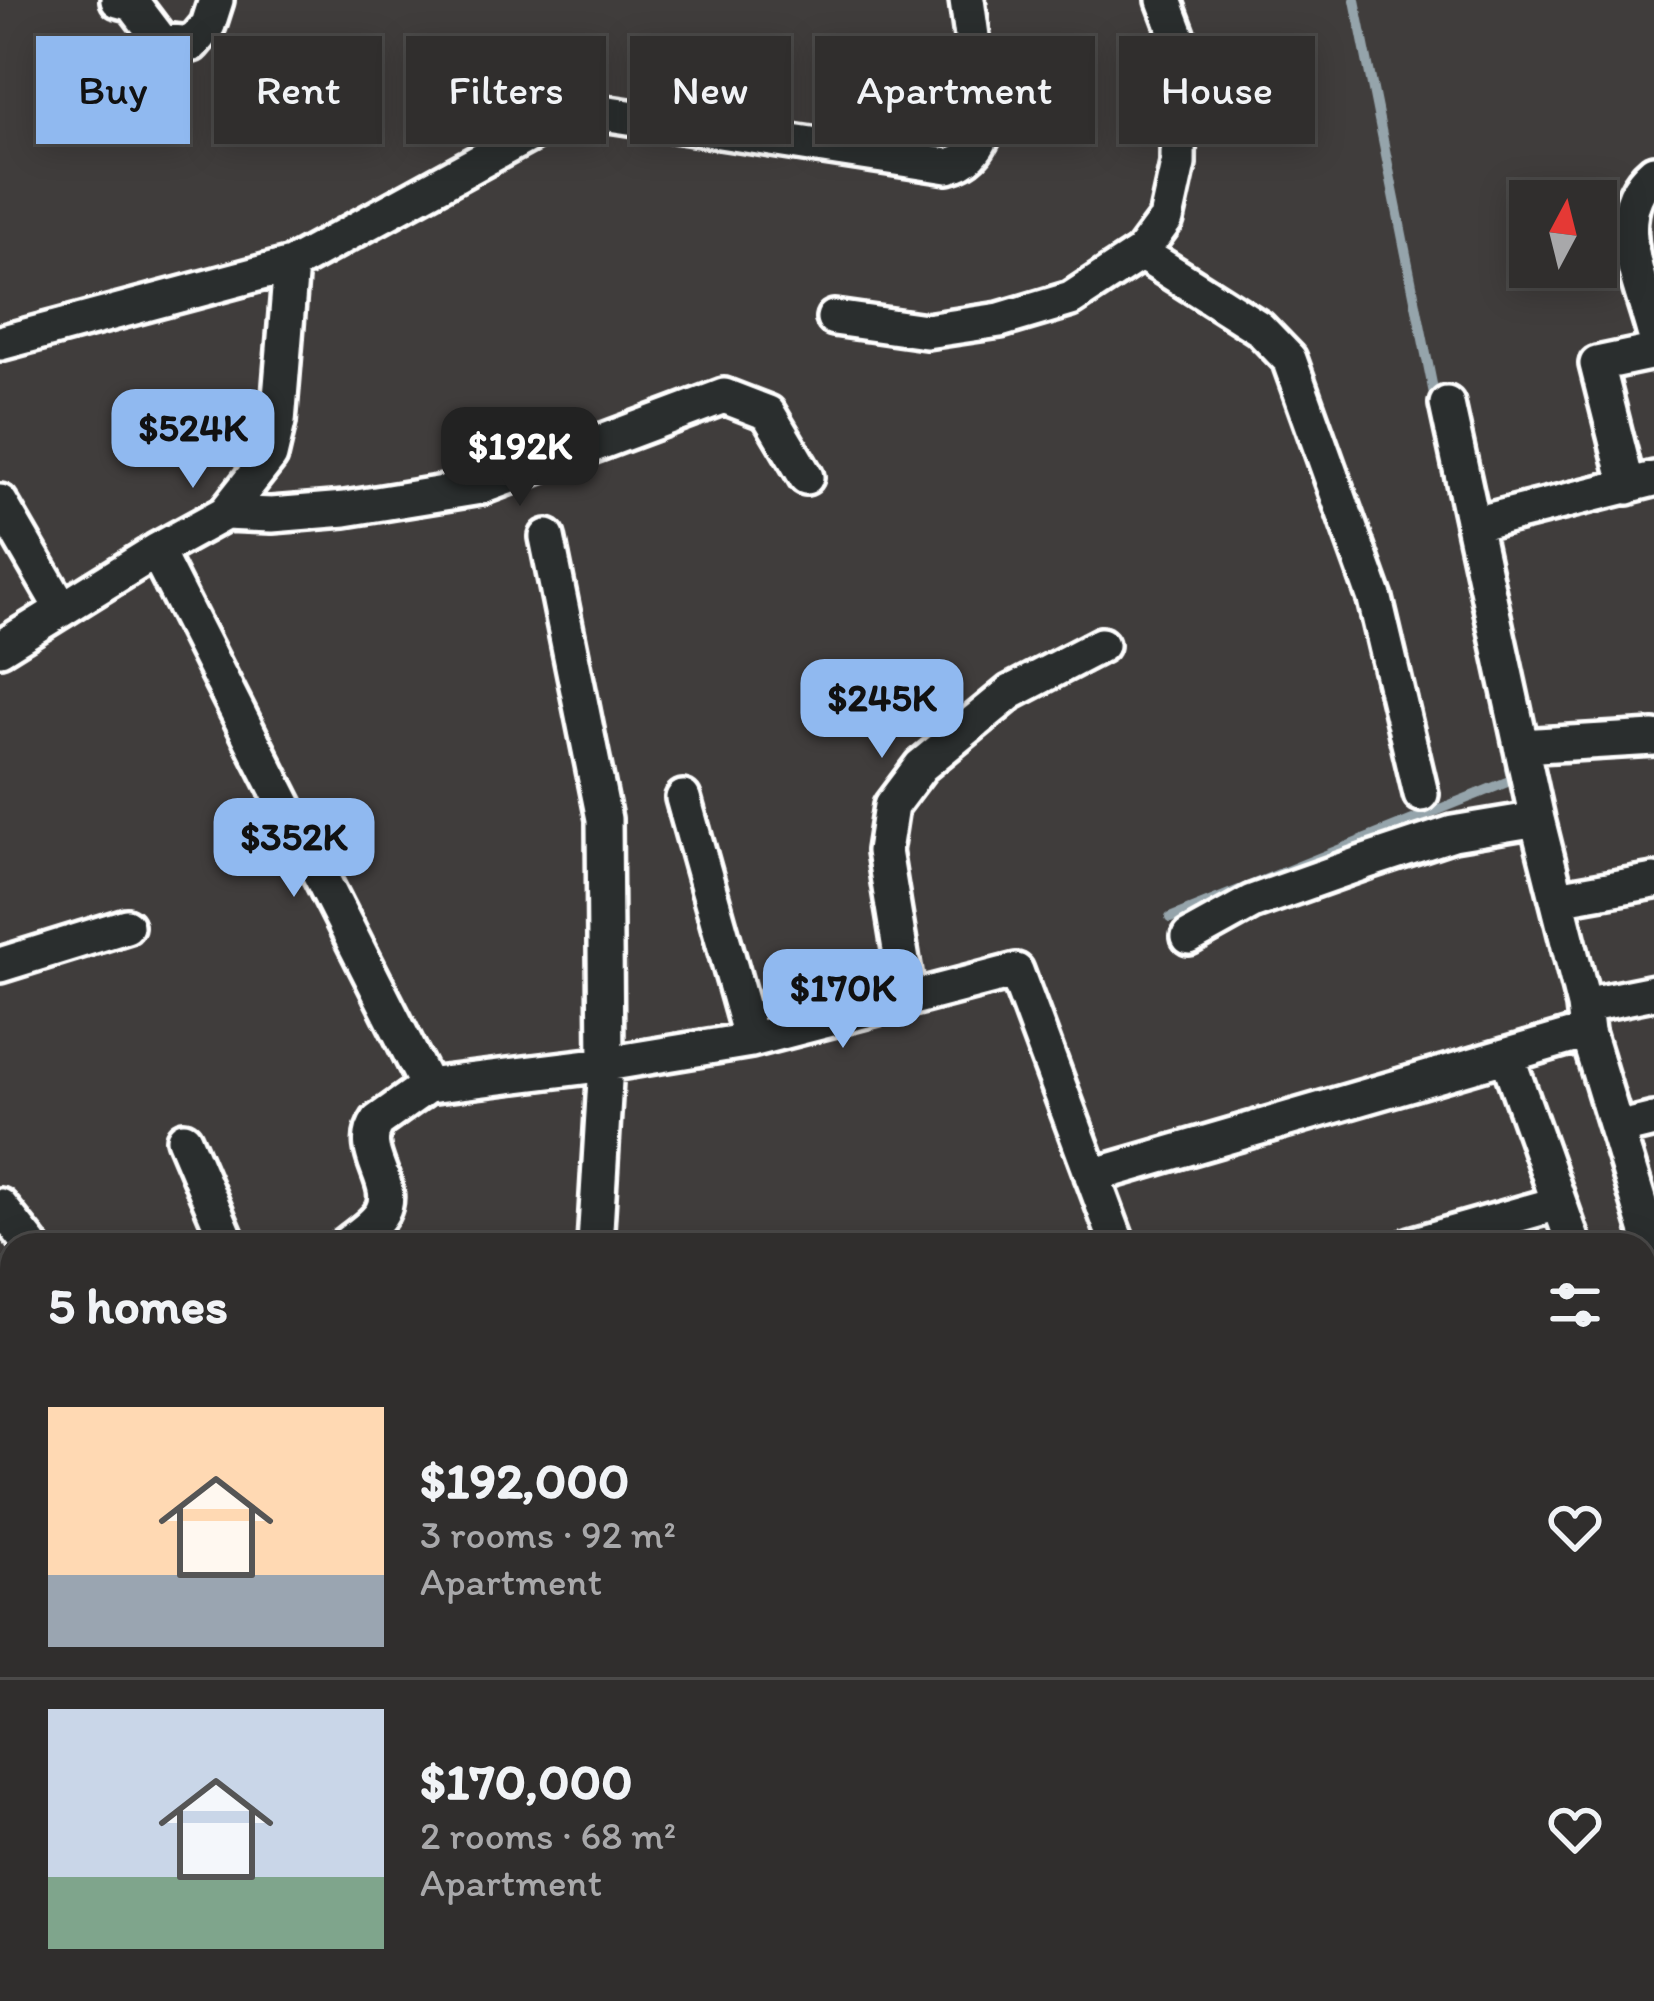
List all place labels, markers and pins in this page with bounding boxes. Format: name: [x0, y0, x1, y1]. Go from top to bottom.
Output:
pin: $524K: [109, 389, 277, 491]
pin: $192K: [436, 407, 604, 509]
pin: $245K: [798, 659, 966, 761]
pin: $352K: [210, 798, 378, 900]
pin: $170K: [759, 949, 927, 1051]

